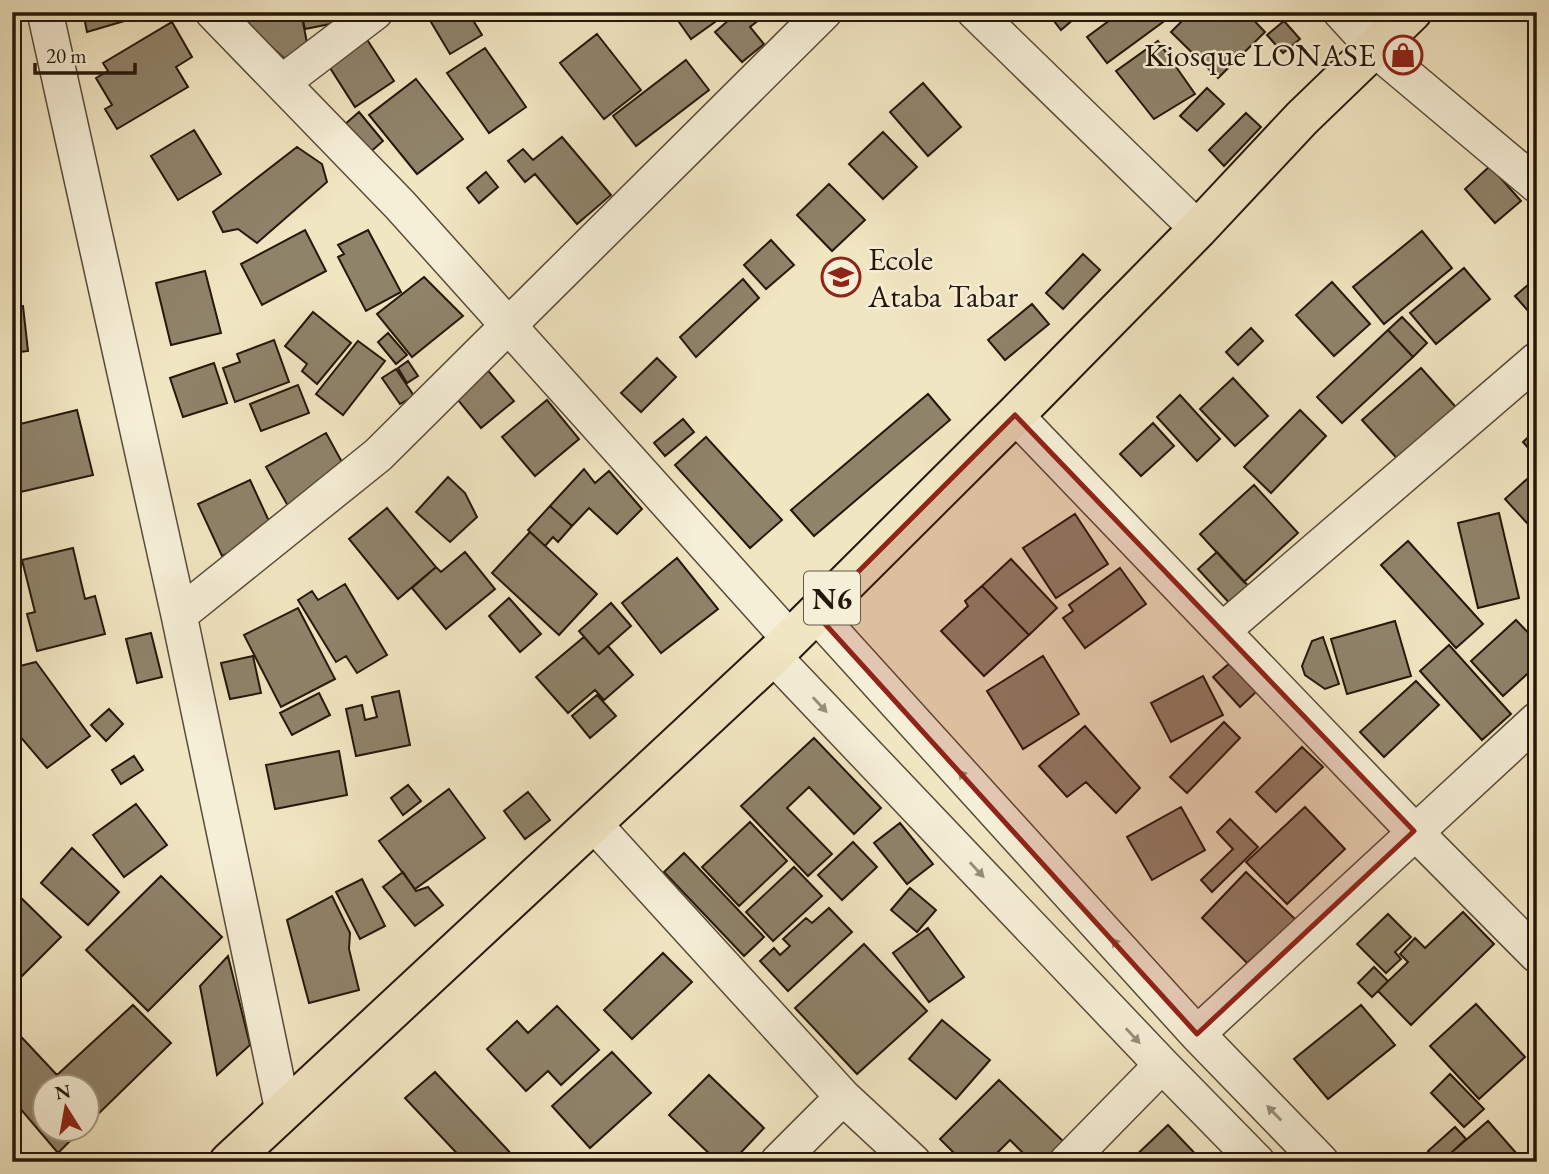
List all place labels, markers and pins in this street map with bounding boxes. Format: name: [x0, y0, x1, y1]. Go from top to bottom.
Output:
place label: Kiosque LONASE: [1144, 34, 1376, 76]
shop icon: Kiosque LONASE: [1382, 34, 1424, 76]
place label: Ecole Ataba Tabar: [867, 238, 1018, 317]
school or university icon: Ecole Ataba Tabar: [820, 256, 862, 298]

